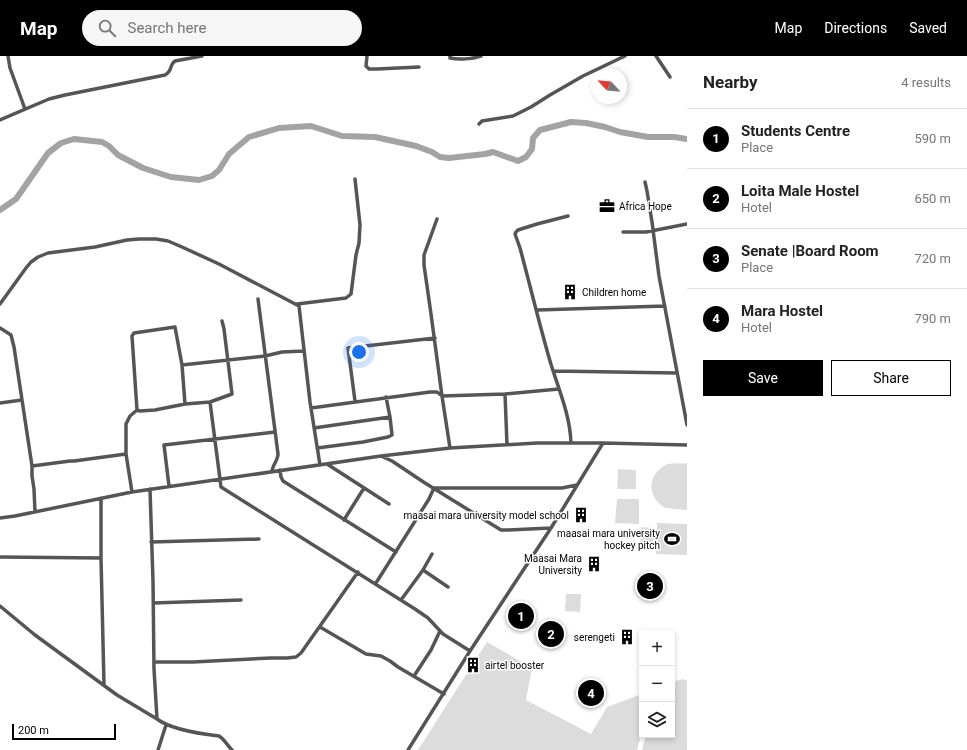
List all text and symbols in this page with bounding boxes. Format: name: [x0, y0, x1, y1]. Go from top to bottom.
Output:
search box: [82, 10, 362, 46]
text: Map: [20, 17, 58, 40]
icon: search: [96, 17, 118, 39]
text: Search here: [128, 19, 206, 37]
text: Map: [775, 20, 802, 36]
text: Directions: [824, 20, 887, 36]
text: Saved: [909, 20, 947, 36]
north arrow: [591, 68, 627, 104]
text: Nearby: [703, 72, 758, 92]
text: 4 results: [901, 75, 951, 90]
text: Students Centre: [741, 122, 850, 140]
text: 1: [712, 131, 720, 146]
text: 590 m: [914, 131, 951, 146]
text: Place: [741, 140, 773, 155]
text: Loita Male Hostel: [741, 182, 859, 200]
text: 2: [712, 191, 720, 206]
text: 650 m: [914, 191, 951, 206]
office icon: Africa Hope: [598, 197, 616, 215]
text: Hotel: [741, 200, 772, 215]
place label: Africa Hope: [619, 201, 672, 212]
text: Senate |Board Room: [741, 242, 879, 260]
text: 3: [712, 251, 720, 266]
text: 720 m: [914, 251, 951, 266]
text: Place: [741, 260, 773, 275]
building icon: Children home: [561, 283, 579, 301]
place label: Children home: [582, 287, 646, 298]
text: Mara Hostel: [741, 302, 823, 320]
text: 4: [712, 311, 720, 326]
text: 790 m: [914, 311, 951, 326]
text: Hotel: [741, 320, 772, 335]
your location: [349, 342, 369, 362]
button: Save: [703, 360, 823, 396]
button: Share: [831, 360, 951, 396]
building icon: maasai mara university model school: [572, 506, 590, 524]
place label: maasai mara university model school: [403, 510, 569, 521]
place label: maasai mara university hockey pitch: [557, 528, 660, 551]
sports icon: maasai mara university hockey pitch: [663, 530, 681, 548]
place label: Maasai Mara University: [524, 553, 582, 576]
building icon: Maasai Mara University: [585, 555, 603, 573]
pin: 3: [637, 571, 663, 601]
pin: 1: [508, 601, 534, 631]
pin: 2: [538, 619, 564, 649]
building icon: serengeti: [618, 628, 636, 646]
map controls: [639, 630, 675, 738]
button: +: [639, 630, 675, 666]
place label: serengeti: [574, 632, 615, 643]
building icon: airtel booster: [464, 656, 482, 674]
place label: airtel booster: [485, 660, 545, 671]
button: −: [639, 666, 675, 702]
pin: 4: [578, 678, 604, 708]
button: layers: [639, 702, 675, 738]
scale bar: [12, 722, 116, 741]
text: 200 m: [18, 724, 49, 737]

